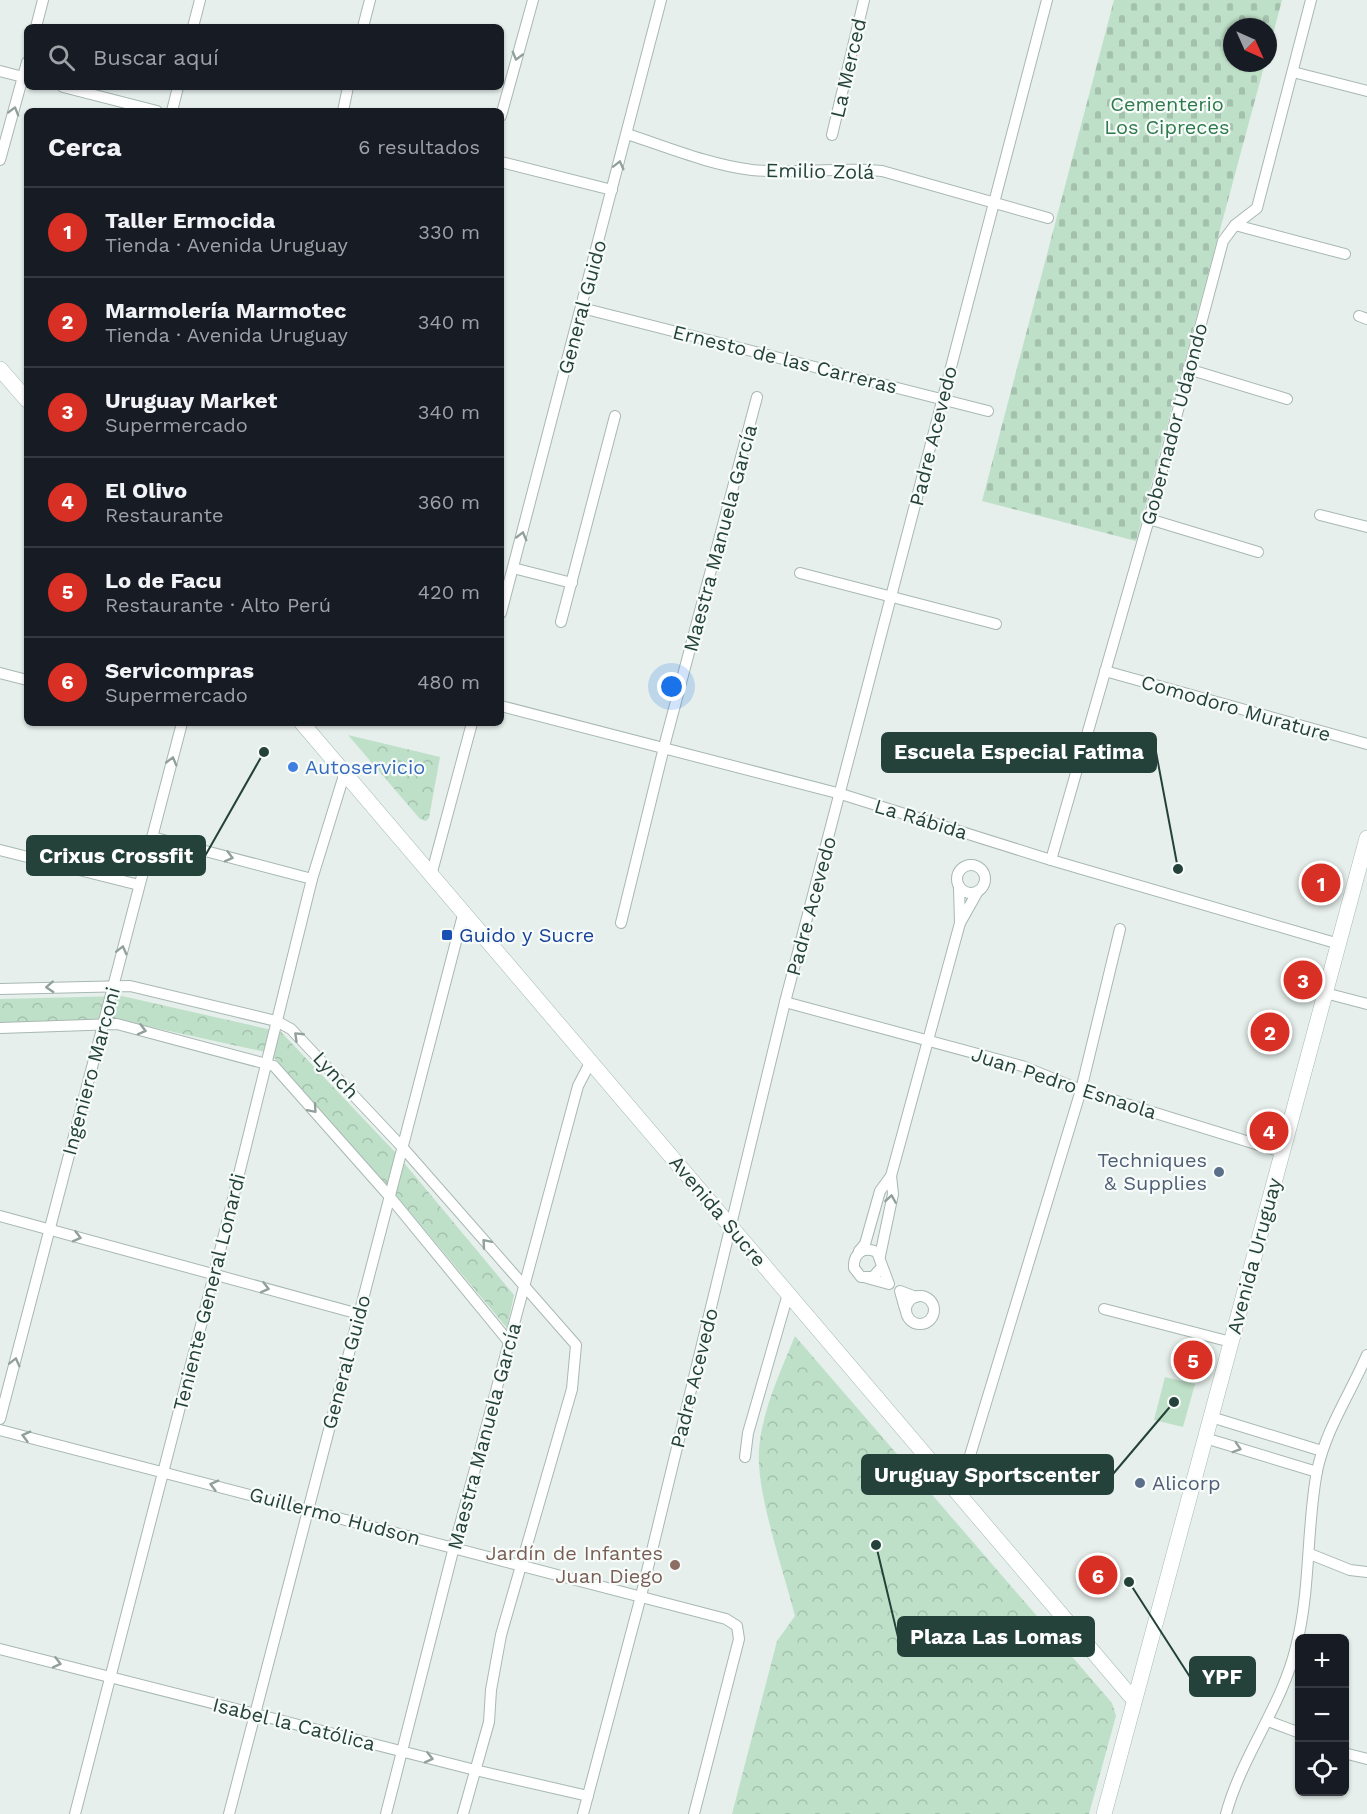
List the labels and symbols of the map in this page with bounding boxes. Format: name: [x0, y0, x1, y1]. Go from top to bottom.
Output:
street label: La Merced: [825, 16, 871, 120]
north arrow: [1223, 18, 1277, 72]
one-way arrow: [512, 51, 525, 61]
park label: Cementerio Los Cipreces: [1104, 92, 1230, 139]
one-way arrow: [6, 106, 19, 116]
street label: Emilio Zolá: [765, 158, 875, 184]
one-way arrow: [611, 160, 624, 170]
street label: General Guido: [553, 237, 611, 377]
street label: Ernesto de las Carreras: [670, 319, 900, 399]
street label: Gobernador Udaondo: [1135, 320, 1213, 528]
street label: Padre Acevedo: [904, 364, 962, 508]
street label: Maestra Manuela García: [678, 422, 762, 654]
one-way arrow: [514, 531, 527, 541]
street label: Comodoro Murature: [1138, 669, 1334, 747]
your location: [657, 672, 686, 701]
callout: Escuela Especial Fatima: [882, 733, 1156, 772]
text: Escuela Especial Fatima: [894, 739, 1145, 764]
place label: Autoservicio: [305, 755, 425, 779]
one-way arrow: [165, 757, 178, 767]
marker: Autoservicio: [286, 760, 300, 774]
street label: La Rábida: [872, 793, 970, 845]
street label: Padre Acevedo: [781, 834, 841, 978]
callout: Crixus Crossfit: [27, 836, 205, 875]
text: Crixus Crossfit: [39, 843, 193, 868]
one-way arrow: [223, 850, 234, 862]
pin: 1: [1302, 860, 1340, 906]
place label: Guido y Sucre: [459, 923, 594, 947]
marker: Guido y Sucre: [440, 928, 454, 942]
one-way arrow: [115, 945, 128, 955]
pin: 3: [1284, 958, 1322, 1002]
one-way arrow: [45, 980, 54, 993]
street label: Ingeniero Marconi: [57, 984, 125, 1158]
pin: 2: [1250, 1010, 1290, 1054]
one-way arrow: [136, 1023, 146, 1035]
one-way arrow: [295, 1032, 305, 1043]
street label: Juan Pedro Esnaola: [968, 1042, 1160, 1124]
street label: Lynch: [308, 1046, 364, 1104]
one-way arrow: [306, 1102, 317, 1113]
pin: 4: [1250, 1108, 1288, 1154]
place label: Techniques & Supplies: [1097, 1148, 1207, 1195]
street label: Avenida Sucre: [664, 1150, 772, 1272]
marker: Techniques & Supplies: [1212, 1165, 1226, 1179]
street label: Teniente General Lonardi: [168, 1171, 250, 1413]
street label: Avenida Uruguay: [1222, 1174, 1287, 1337]
one-way arrow: [884, 1195, 896, 1204]
one-way arrow: [71, 1230, 82, 1242]
one-way arrow: [482, 1239, 493, 1250]
one-way arrow: [260, 1281, 270, 1294]
street label: General Guido: [317, 1292, 375, 1432]
street label: Padre Acevedo: [665, 1306, 723, 1450]
street label: Maestra Manuela García: [442, 1320, 526, 1552]
pin: 5: [1174, 1338, 1212, 1382]
one-way arrow: [7, 1357, 20, 1367]
one-way arrow: [21, 1431, 31, 1444]
one-way arrow: [1231, 1441, 1242, 1453]
callout: Uruguay Sportscenter: [862, 1455, 1113, 1494]
text: Uruguay Sportscenter: [874, 1462, 1100, 1487]
place label: Alicorp: [1152, 1471, 1221, 1495]
marker: Alicorp: [1133, 1476, 1147, 1490]
one-way arrow: [210, 1480, 220, 1493]
street label: Guillermo Hudson: [247, 1482, 423, 1550]
place label: Jardín de Infantes Juan Diego: [486, 1541, 663, 1588]
pin: 6: [1078, 1552, 1118, 1598]
marker: Jardín de Infantes Juan Diego: [668, 1558, 682, 1572]
callout: Plaza Las Lomas: [898, 1617, 1094, 1656]
text: Plaza Las Lomas: [910, 1624, 1082, 1649]
one-way arrow: [51, 1656, 61, 1668]
callout: YPF: [1190, 1657, 1255, 1696]
text: YPF: [1202, 1664, 1242, 1689]
street label: Isabel la Católica: [210, 1692, 378, 1756]
one-way arrow: [423, 1751, 433, 1764]

